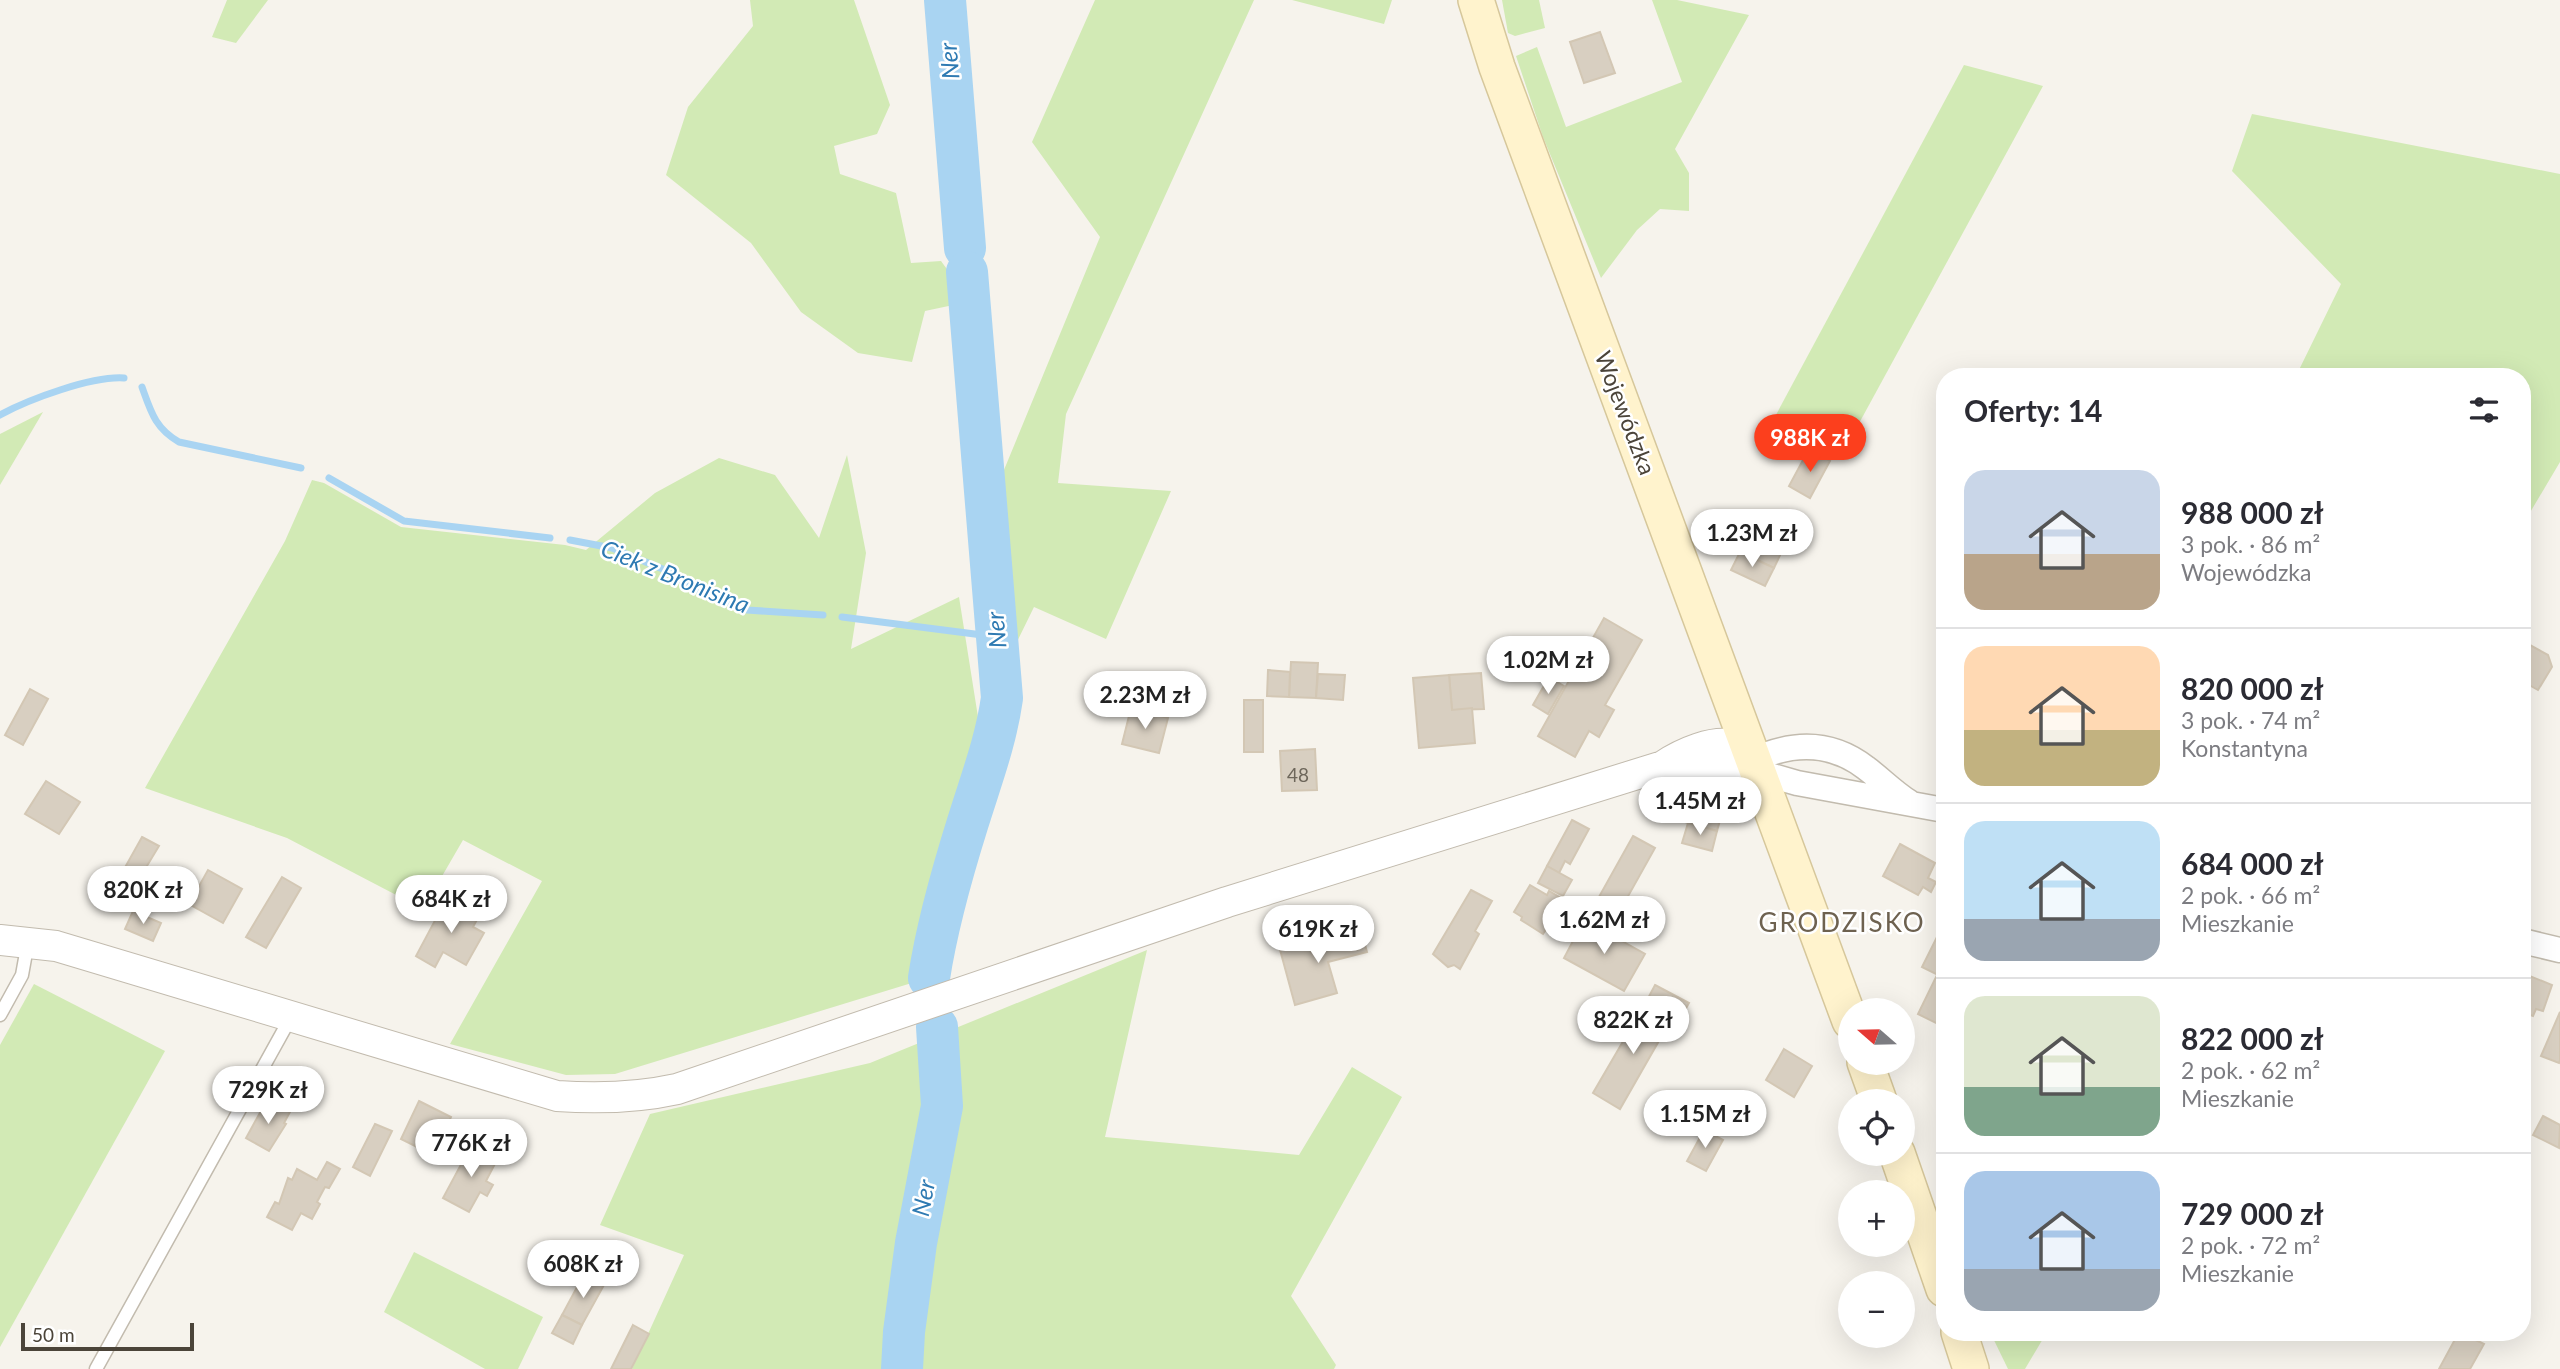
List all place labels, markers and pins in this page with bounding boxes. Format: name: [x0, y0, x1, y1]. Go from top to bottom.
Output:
pin: 988K zł: [1745, 414, 1875, 474]
pin: 1.23M zł: [1680, 510, 1824, 569]
pin: 1.02M zł: [1476, 636, 1620, 696]
pin: 2.23M zł: [1073, 672, 1217, 731]
pin: 1.45M zł: [1628, 778, 1772, 837]
pin: 820K zł: [78, 866, 208, 926]
pin: 684K zł: [386, 876, 516, 935]
pin: 1.62M zł: [1532, 897, 1676, 956]
pin: 619K zł: [1253, 906, 1383, 965]
pin: 822K zł: [1568, 996, 1698, 1056]
pin: 729K zł: [203, 1066, 333, 1126]
pin: 1.15M zł: [1633, 1090, 1777, 1150]
pin: 776K zł: [406, 1120, 536, 1179]
pin: 608K zł: [518, 1240, 648, 1300]

